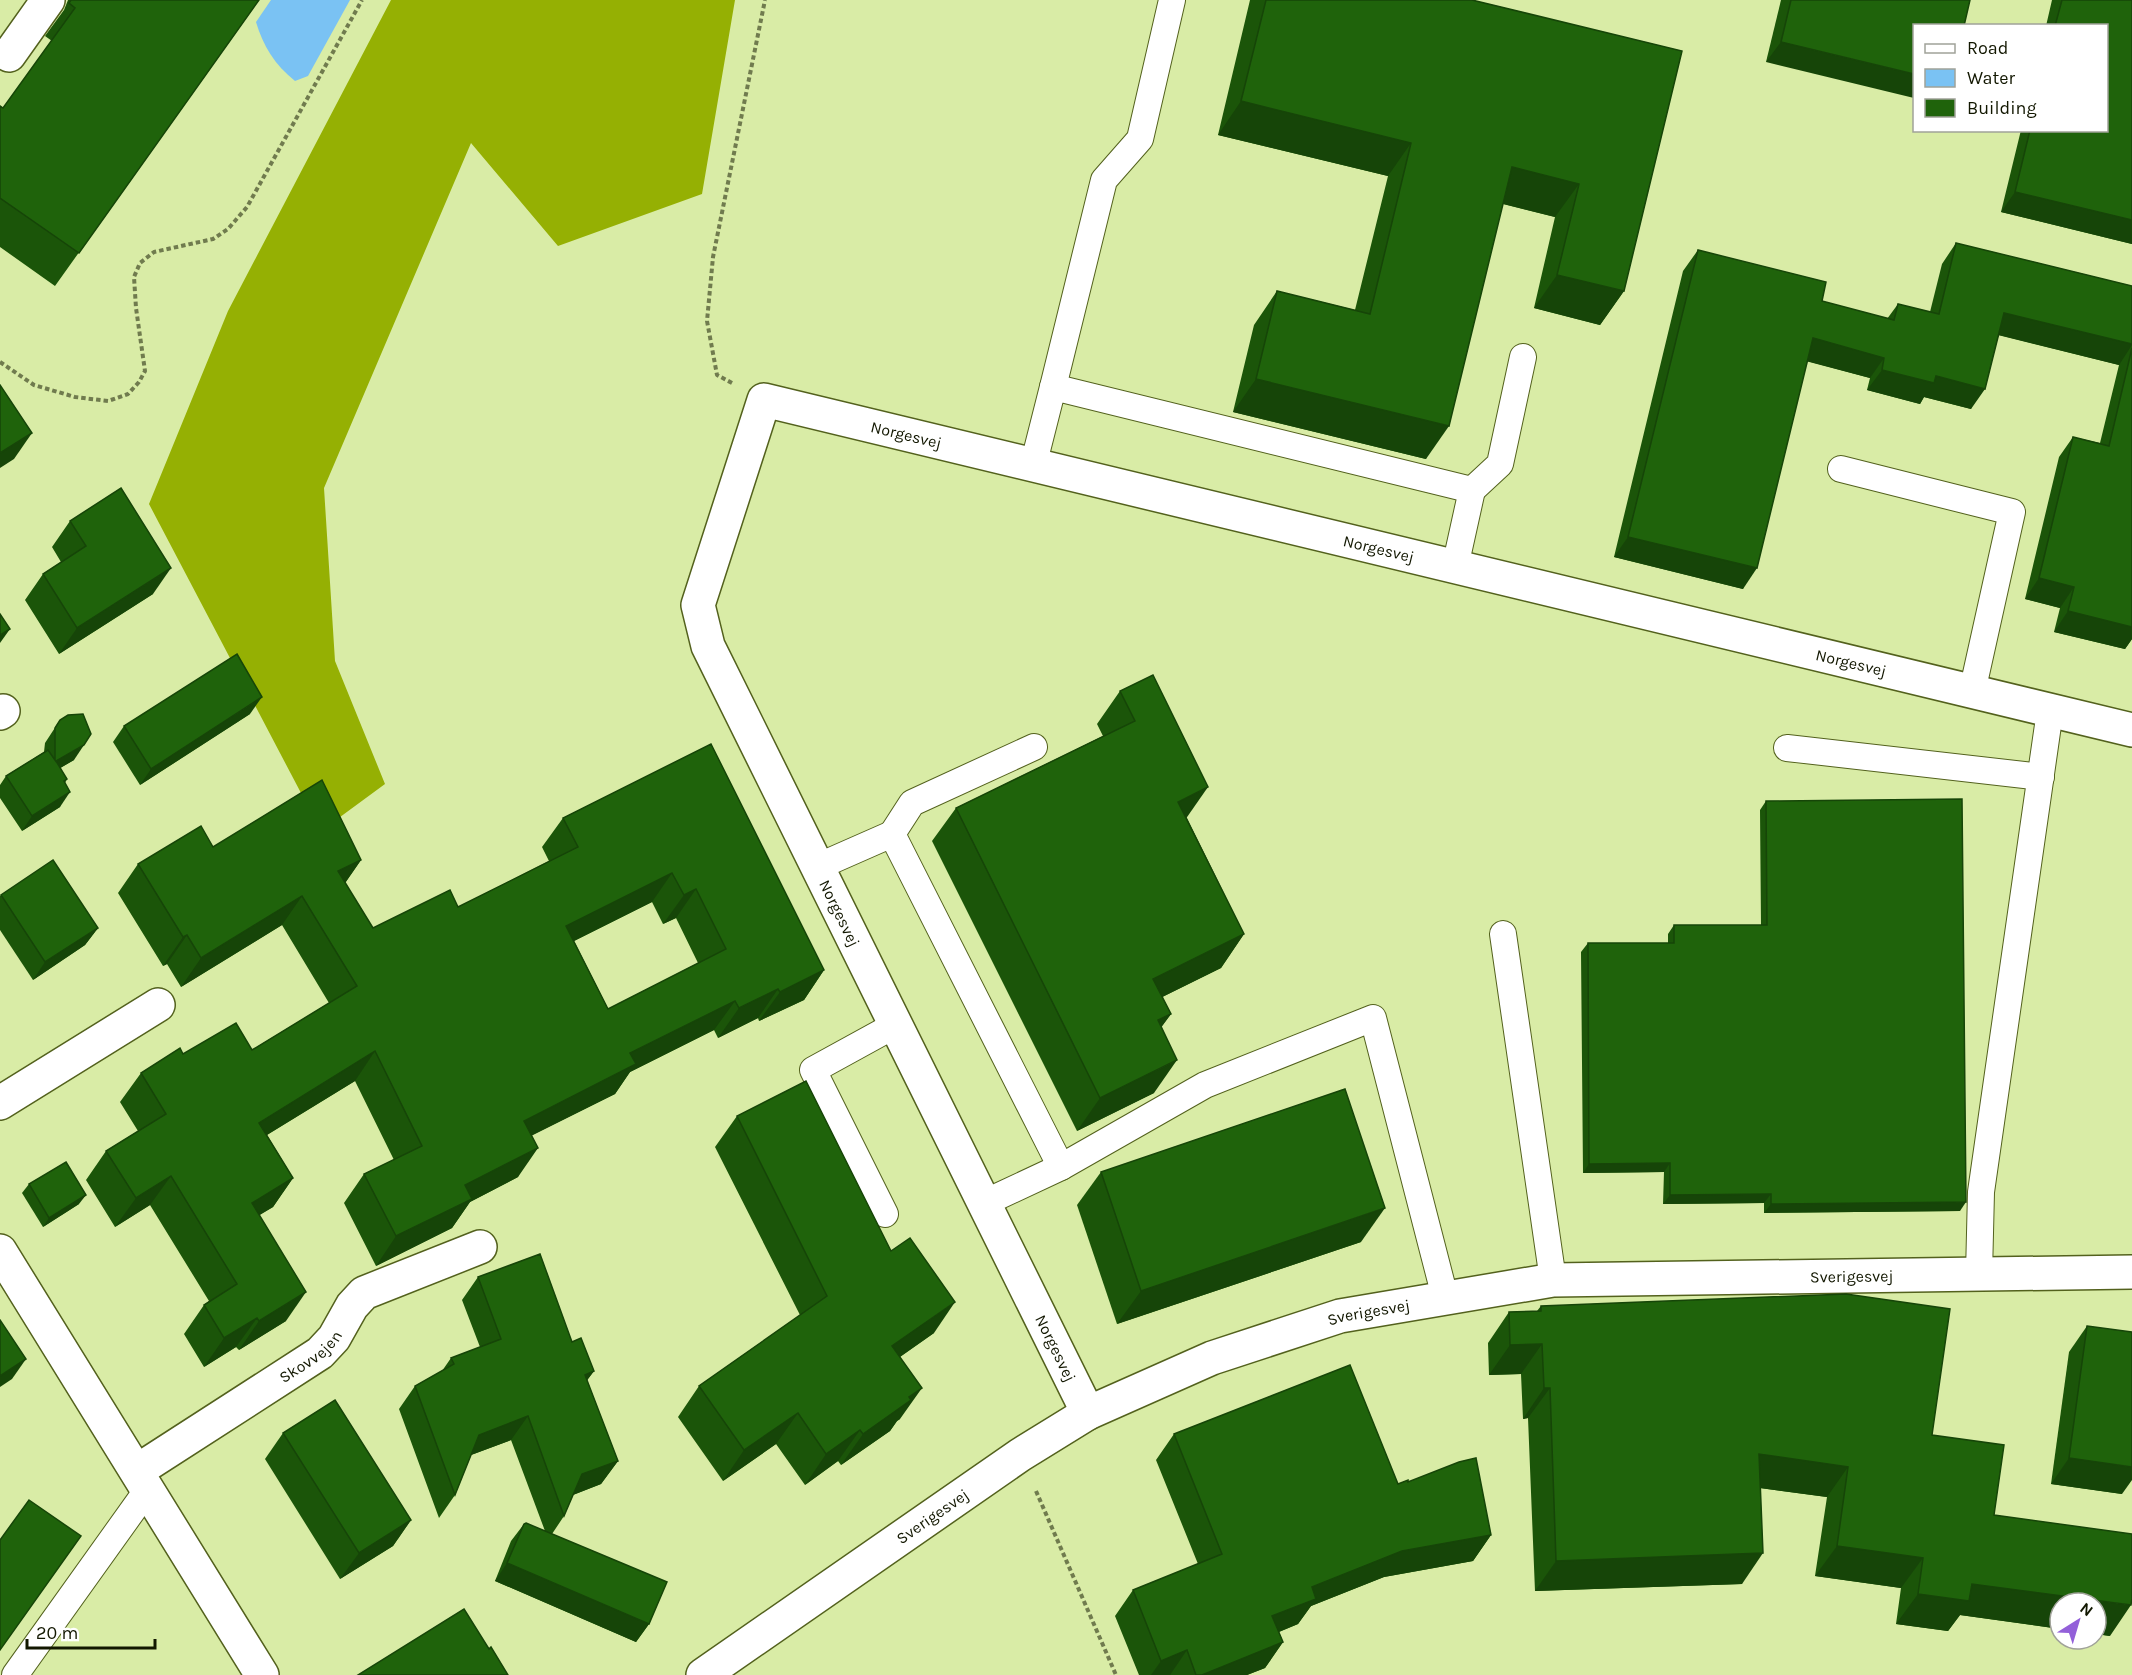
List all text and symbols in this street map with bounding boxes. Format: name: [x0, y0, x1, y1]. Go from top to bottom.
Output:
legend: [1913, 24, 2108, 132]
text: Road: [1967, 37, 2008, 59]
text: Water: [1967, 67, 2015, 89]
text: Building: [1967, 97, 2037, 119]
street label: Norgesvej: [869, 417, 944, 453]
street label: Norgesvej: [1341, 531, 1416, 567]
street label: Norgesvej: [1814, 645, 1888, 680]
street label: Norgesvej: [815, 877, 864, 950]
street label: Sverigesvej: [1810, 1266, 1894, 1286]
street label: Sverigesvej: [1325, 1295, 1411, 1330]
street label: Norgesvej: [1031, 1312, 1080, 1385]
street label: Skovvejen: [276, 1327, 346, 1387]
street label: Sverigesvej: [893, 1485, 972, 1548]
north arrow: [2048, 1591, 2108, 1651]
text: N: [2076, 1598, 2097, 1620]
scale bar: [27, 1612, 154, 1650]
text: 20 m: [36, 1622, 78, 1644]

